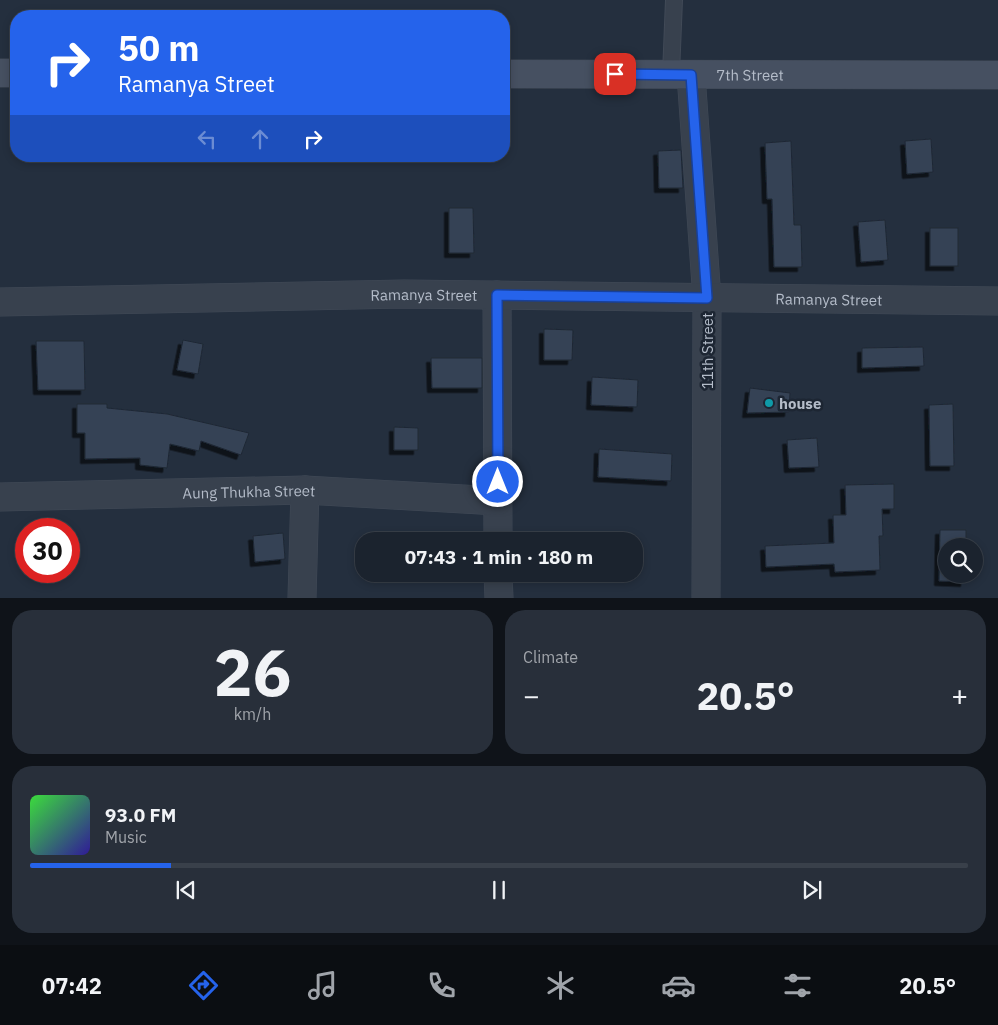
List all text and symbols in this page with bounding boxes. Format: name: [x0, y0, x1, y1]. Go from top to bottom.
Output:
text: 50 m: [118, 25, 200, 71]
icon: right: [35, 30, 100, 95]
pin: [594, 53, 636, 95]
icon: arrive: [601, 60, 629, 88]
street label: 7th Street: [716, 65, 784, 84]
text: Ramanya Street: [118, 69, 275, 98]
icon: left: [193, 125, 221, 153]
icon: ahead: [246, 125, 274, 153]
icon: right: [299, 125, 327, 153]
street label: Ramanya Street: [370, 284, 478, 304]
street label: Ramanya Street: [775, 289, 883, 309]
street label: 11th Street: [698, 313, 717, 389]
place label: house: [779, 394, 821, 413]
marker: house: [763, 397, 775, 409]
position arrow: [471, 455, 523, 507]
street label: Aung Thukha Street: [182, 480, 316, 502]
speed limit sign: 30: [15, 518, 80, 583]
map controls: [938, 538, 983, 583]
button: search: [938, 538, 983, 583]
text: 07:43 · 1 min · 180 m: [405, 545, 593, 569]
text: 26: [213, 629, 292, 714]
text: Climate: [523, 647, 578, 667]
text: 20.5°: [696, 671, 795, 720]
text: −: [523, 677, 540, 714]
text: +: [951, 677, 968, 714]
text: km/h: [234, 704, 271, 724]
text: 93.0 FM: [105, 803, 176, 827]
text: Music: [105, 827, 147, 847]
icon: previous: [172, 876, 200, 904]
icon: pause: [485, 876, 513, 904]
icon: next: [798, 876, 826, 904]
icon: directions: [186, 968, 221, 1003]
icon: music: [305, 968, 340, 1003]
icon: phone: [424, 968, 459, 1003]
icon: climate: [543, 968, 578, 1003]
icon: car: [661, 968, 696, 1003]
icon: filters: [780, 968, 815, 1003]
text: 07:42: [42, 971, 102, 1000]
text: 20.5°: [899, 971, 956, 1000]

